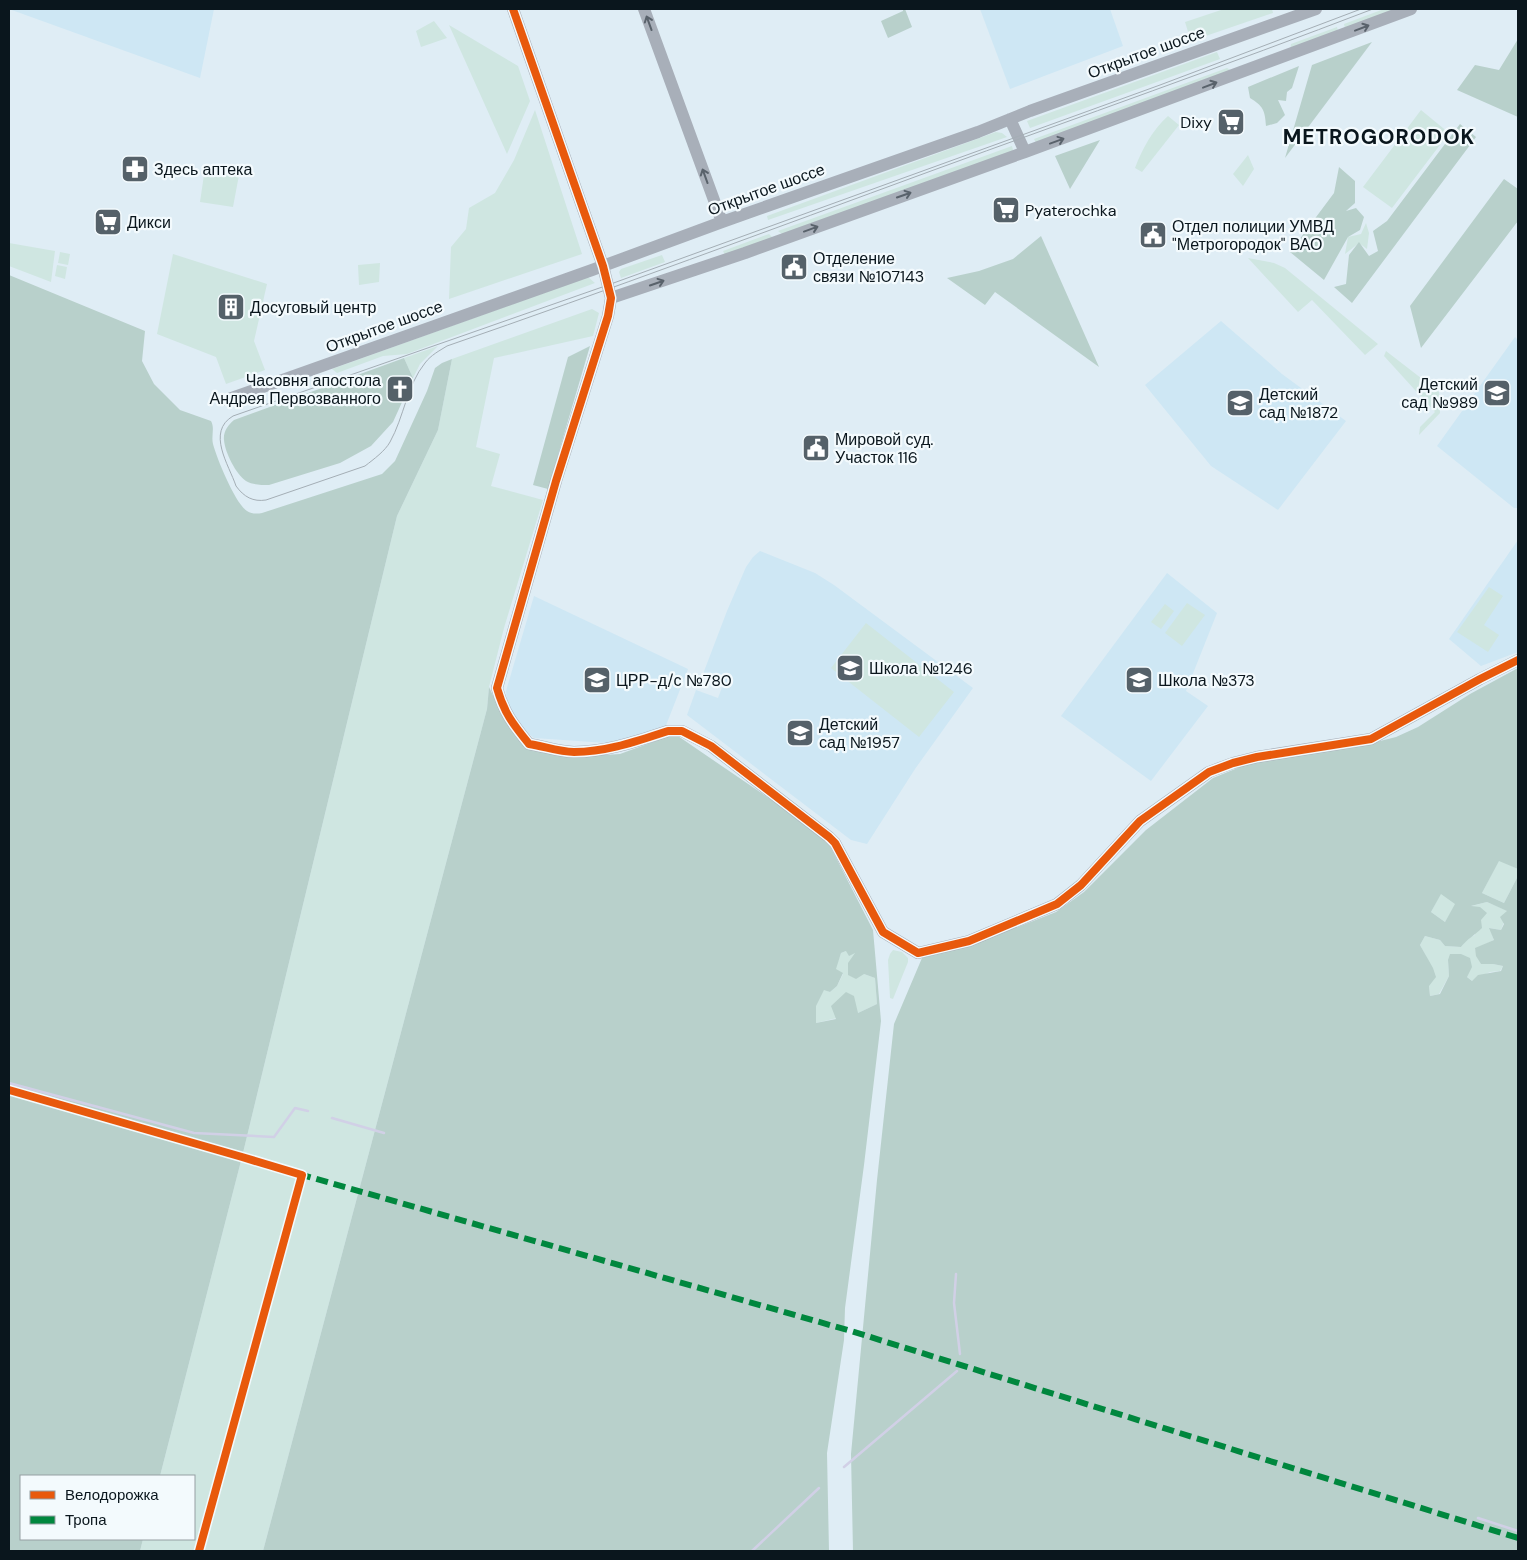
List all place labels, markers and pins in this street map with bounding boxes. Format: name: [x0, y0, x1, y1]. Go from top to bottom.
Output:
supermarket icon: Dixy: [1216, 107, 1246, 137]
place label: Dixy: [1180, 112, 1212, 133]
pharmacy icon: Здесь аптека: [120, 154, 150, 184]
place label: Здесь аптека: [154, 159, 252, 180]
supermarket icon: Pyaterochka: [991, 195, 1021, 225]
place label: Pyaterochka: [1025, 200, 1116, 221]
supermarket icon: Дикси: [93, 207, 123, 237]
place label: Дикси: [127, 212, 171, 233]
place label: Отдел полиции УМВД "Метрогородок" ВАО: [1172, 216, 1334, 255]
public building icon: Отдел полиции УМВД "Метрогородок" ВАО: [1138, 220, 1168, 250]
place label: Отделение связи №107143: [813, 248, 924, 287]
public building icon: Отделение связи №107143: [779, 252, 809, 282]
building icon: Досуговый центр: [216, 292, 246, 322]
place label: Досуговый центр: [250, 297, 377, 318]
place label: Часовня апостола Андрея Первозванного: [210, 370, 381, 409]
church icon: Часовня апостола Андрея Первозванного: [385, 374, 415, 404]
place label: Детский сад №989: [1401, 374, 1478, 413]
school or university icon: Детский сад №989: [1482, 378, 1512, 408]
place label: Детский сад №1872: [1259, 384, 1338, 423]
school or university icon: Детский сад №1872: [1225, 388, 1255, 418]
place label: Мировой суд. Участок 116: [835, 429, 933, 468]
public building icon: Мировой суд. Участок 116: [801, 433, 831, 463]
school or university icon: Школа №1246: [835, 653, 865, 683]
place label: Школа №1246: [869, 658, 973, 679]
school or university icon: ЦРР-д/с №780: [582, 665, 612, 695]
school or university icon: Школа №373: [1124, 665, 1154, 695]
place label: ЦРР-д/с №780: [616, 670, 732, 691]
place label: Школа №373: [1158, 670, 1255, 691]
place label: Детский сад №1957: [819, 714, 900, 753]
school or university icon: Детский сад №1957: [785, 718, 815, 748]

